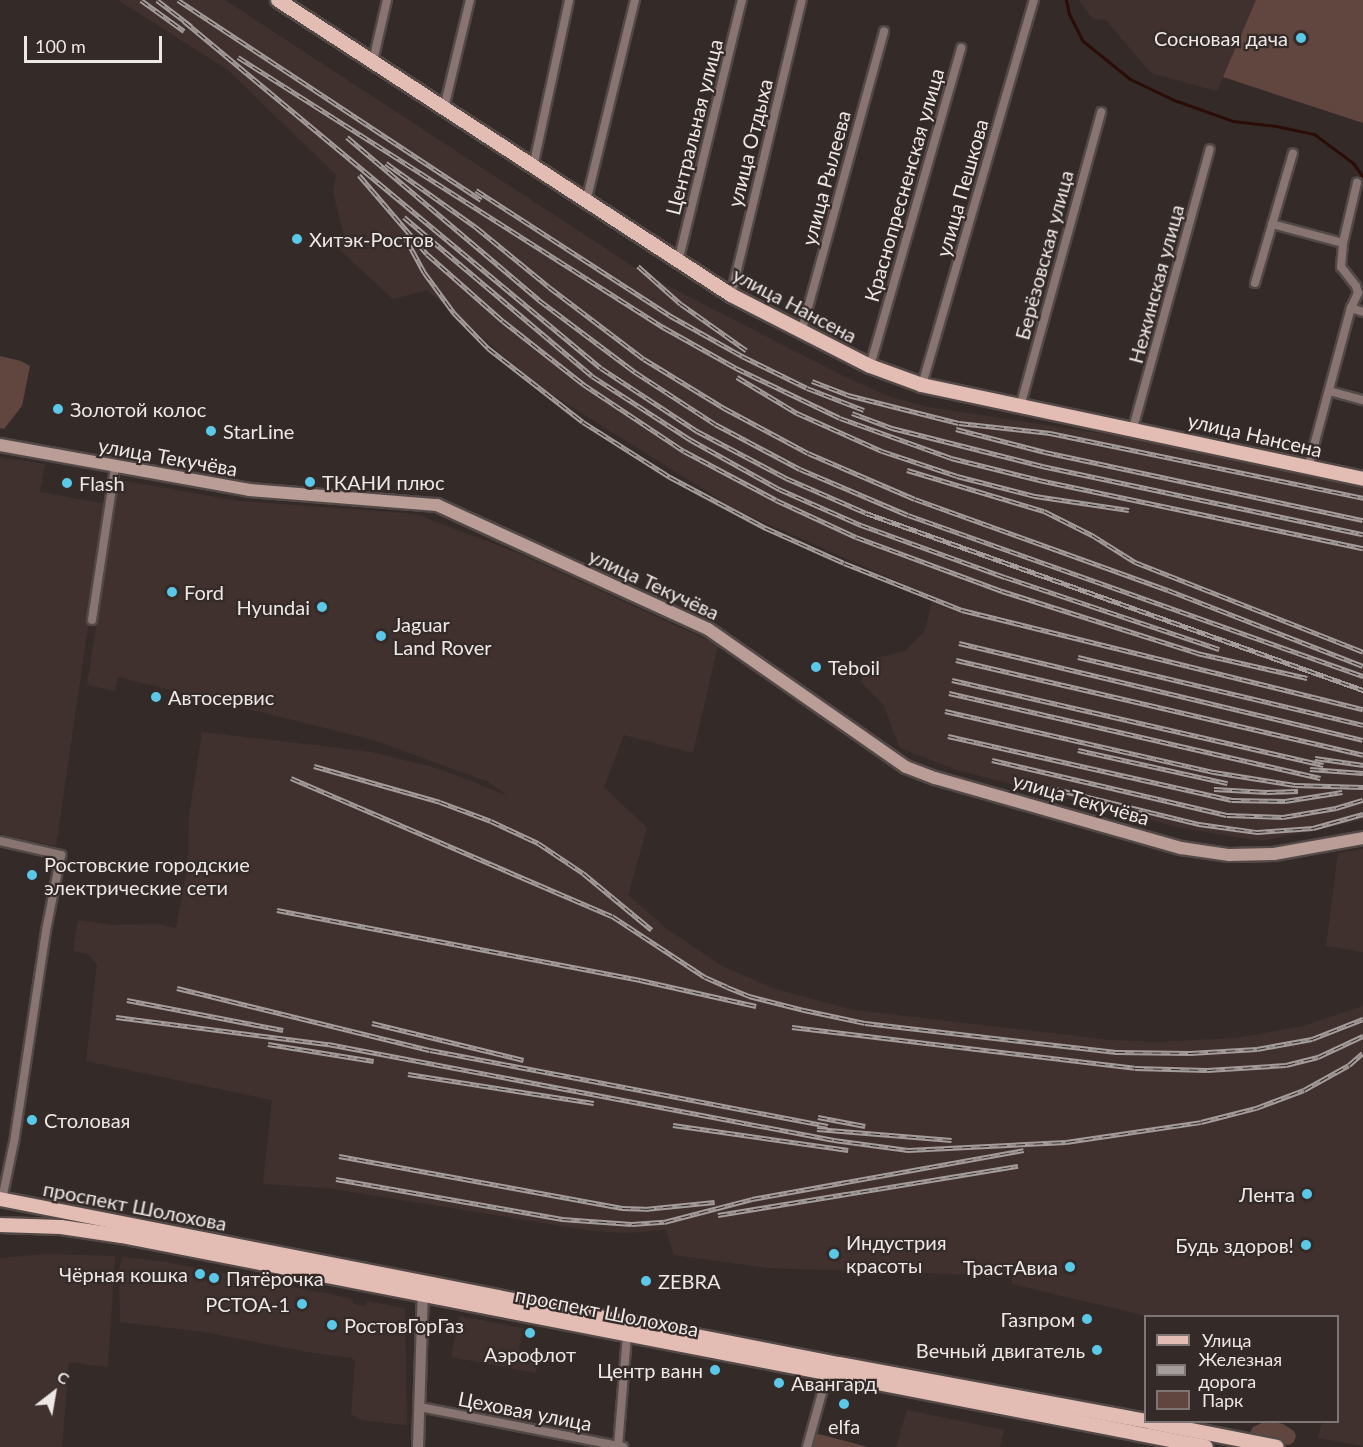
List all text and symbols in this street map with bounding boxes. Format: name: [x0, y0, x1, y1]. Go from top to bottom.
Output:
scale bar: [27, 24, 165, 62]
place label: Сосновая дача: [1154, 26, 1288, 50]
marker: Сосновая дача: [1292, 29, 1310, 47]
text: 100 m: [35, 35, 86, 57]
street label: Центральная улица: [661, 37, 727, 217]
street label: Краснопресненская улица: [859, 66, 949, 304]
street label: улица Отдыха: [722, 76, 778, 210]
street label: улица Рылеева: [796, 108, 856, 248]
street label: улица Пешкова: [931, 116, 993, 260]
street label: Берёзовская улица: [1010, 168, 1078, 342]
street label: Нежинская улица: [1123, 202, 1189, 366]
place label: Хитэк-Ростов: [309, 227, 434, 251]
marker: Хитэк-Ростов: [290, 232, 304, 246]
street label: улица Нансена: [729, 262, 861, 348]
place label: Золотой колос: [70, 397, 206, 421]
marker: Золотой колос: [51, 402, 65, 416]
street label: улица Нансена: [1186, 408, 1324, 462]
place label: StarLine: [223, 419, 294, 443]
marker: StarLine: [204, 424, 218, 438]
street label: улица Текучёва: [96, 433, 240, 481]
place label: ТКАНИ плюс: [322, 470, 445, 494]
place label: Flash: [79, 471, 125, 495]
marker: ТКАНИ плюс: [303, 475, 317, 489]
marker: Flash: [60, 476, 74, 490]
street label: улица Текучёва: [585, 543, 723, 625]
place label: Ford: [184, 580, 224, 604]
marker: Ford: [165, 585, 179, 599]
place label: Hyundai: [236, 595, 310, 619]
marker: Hyundai: [315, 600, 329, 614]
place label: Jaguar Land Rover: [393, 612, 492, 659]
marker: Jaguar Land Rover: [374, 629, 388, 643]
place label: Teboil: [828, 655, 880, 679]
marker: Teboil: [809, 660, 823, 674]
place label: Автосервис: [168, 685, 274, 709]
marker: Автосервис: [149, 690, 163, 704]
street label: улица Текучёва: [1010, 768, 1152, 830]
place label: Ростовские городские электрические сети: [44, 852, 250, 899]
marker: Ростовские городские электрические сети: [25, 868, 39, 882]
place label: Столовая: [44, 1108, 130, 1132]
marker: Столовая: [25, 1113, 39, 1127]
street label: проспект Шолохова: [41, 1176, 229, 1236]
place label: Лента: [1239, 1182, 1295, 1206]
marker: Лента: [1300, 1187, 1314, 1201]
place label: Индустрия красоты: [846, 1230, 947, 1277]
place label: Будь здоров!: [1175, 1233, 1294, 1257]
marker: Будь здоров!: [1299, 1238, 1313, 1252]
marker: Индустрия красоты: [827, 1247, 841, 1261]
place label: ТрастАвиа: [963, 1255, 1058, 1279]
marker: ТрастАвиа: [1063, 1260, 1077, 1274]
place label: Чёрная кошка: [59, 1262, 188, 1286]
place label: Пятёрочка: [226, 1266, 324, 1290]
marker: Чёрная кошка: [193, 1267, 207, 1281]
place label: ZEBRA: [658, 1269, 721, 1293]
marker: Пятёрочка: [207, 1271, 221, 1285]
marker: ZEBRA: [639, 1274, 653, 1288]
street label: проспект Шолохова: [513, 1282, 701, 1342]
place label: РСТОА-1: [205, 1292, 290, 1316]
marker: РСТОА-1: [295, 1297, 309, 1311]
place label: Газпром: [1000, 1307, 1075, 1331]
marker: Газпром: [1080, 1312, 1094, 1326]
place label: РостовГорГаз: [344, 1313, 464, 1337]
legend: [1144, 1315, 1339, 1423]
marker: РостовГорГаз: [325, 1318, 339, 1332]
marker: Аэрофлот: [523, 1326, 537, 1340]
text: Улица: [1202, 1329, 1252, 1351]
place label: Вечный двигатель: [916, 1338, 1085, 1362]
place label: Аэрофлот: [484, 1342, 576, 1366]
marker: Вечный двигатель: [1090, 1343, 1104, 1357]
text: Железная дорога: [1198, 1348, 1282, 1392]
place label: Центр ванн: [597, 1358, 703, 1382]
north arrow: [24, 1363, 84, 1423]
marker: Центр ванн: [708, 1363, 722, 1377]
text: С: [54, 1366, 73, 1388]
place label: Авангард: [791, 1371, 877, 1395]
marker: Авангард: [772, 1376, 786, 1390]
street label: Цеховая улица: [456, 1386, 594, 1436]
text: Парк: [1202, 1389, 1243, 1411]
marker: elfa: [837, 1397, 851, 1411]
place label: elfa: [828, 1414, 860, 1438]

